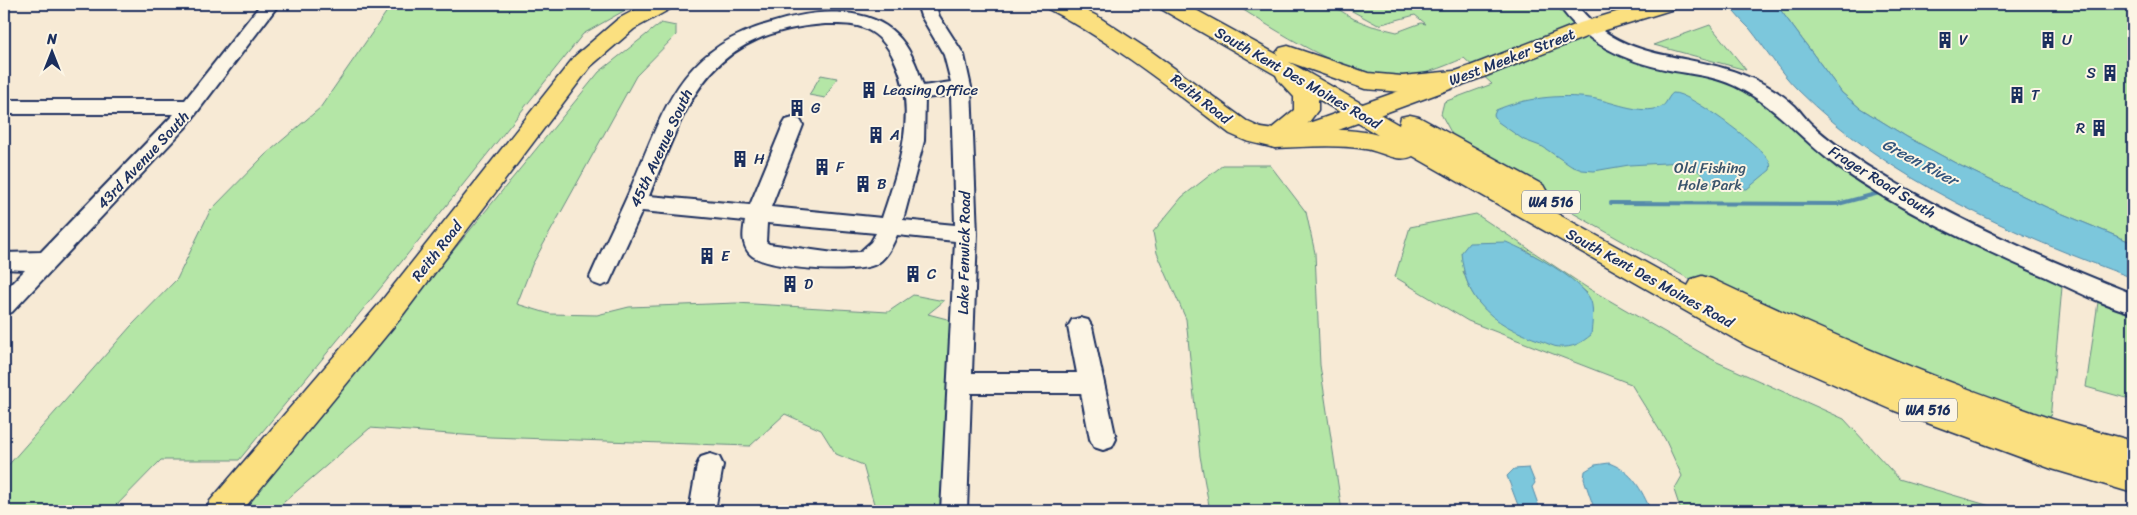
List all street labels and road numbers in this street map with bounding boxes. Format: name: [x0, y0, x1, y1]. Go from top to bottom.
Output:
street label: South Kent Des Moines Road: [1210, 20, 1387, 137]
street label: West Meeker Street: [1445, 21, 1579, 93]
street label: Reith Road: [1165, 67, 1238, 132]
street label: 45th Avenue South: [622, 84, 700, 212]
street label: 43rd Avenue South: [90, 105, 196, 215]
street label: Frager Road South: [1823, 139, 1941, 226]
street label: Lake Fenwick Road: [950, 190, 978, 315]
road number: WA 516: [1522, 190, 1580, 213]
street label: Reith Road: [405, 214, 470, 287]
street label: South Kent Des Moines Road: [1561, 221, 1740, 336]
road number: WA 516: [1899, 398, 1957, 422]

